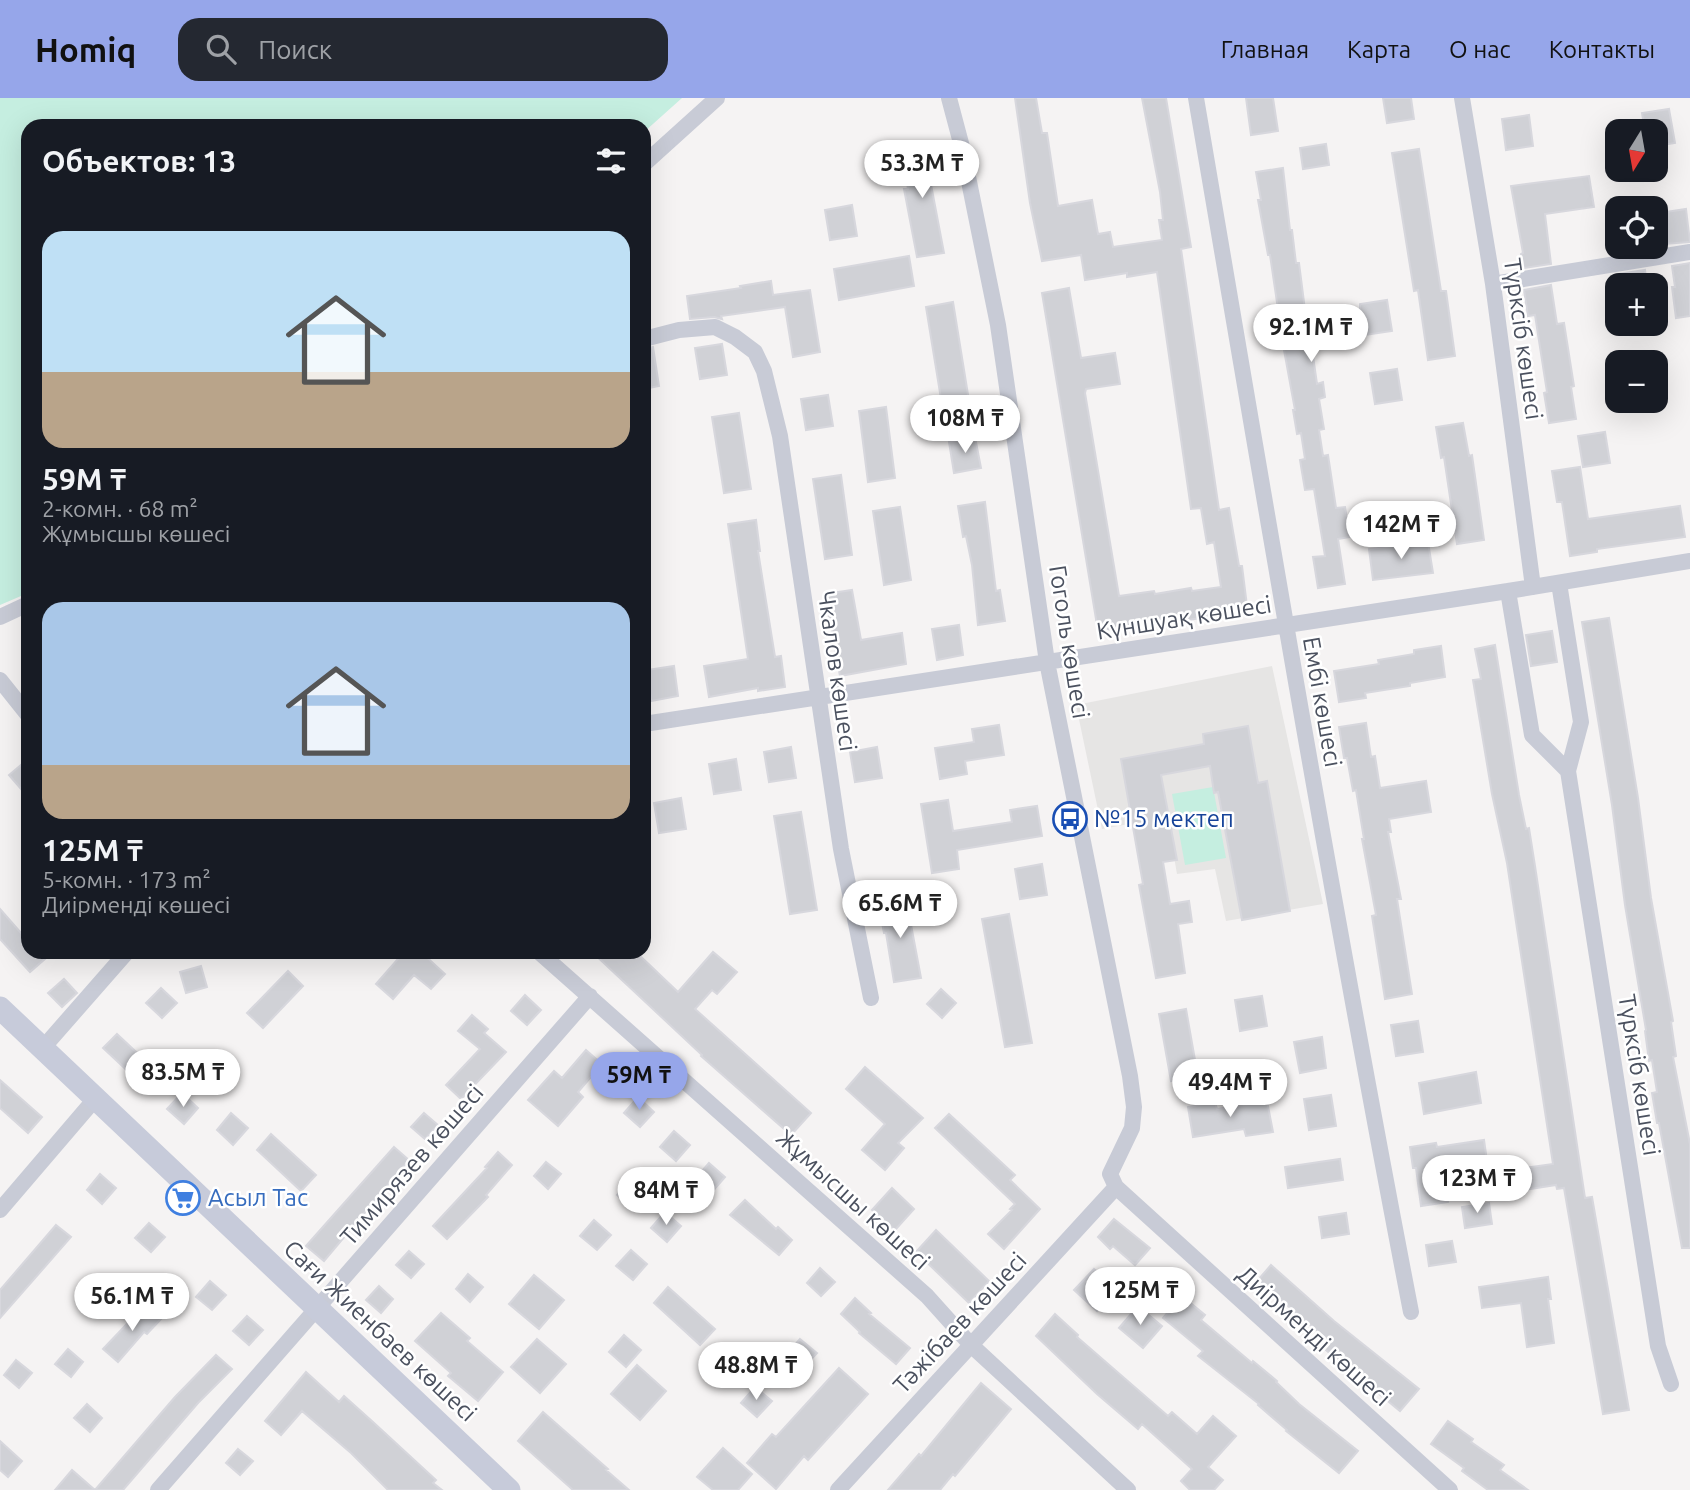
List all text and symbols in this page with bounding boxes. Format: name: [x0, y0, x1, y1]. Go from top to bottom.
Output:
search box: [178, 18, 668, 81]
icon: search: [202, 30, 240, 68]
text: Homiq: [35, 31, 136, 68]
text: Поиск: [258, 35, 332, 64]
text: Главная: [1221, 36, 1309, 63]
text: Карта: [1347, 36, 1411, 63]
text: О нас: [1449, 36, 1511, 63]
text: Контакты: [1549, 36, 1655, 63]
north arrow: [1605, 119, 1668, 182]
map controls: [1605, 119, 1668, 413]
pin: 53.3M ₸: [857, 140, 987, 200]
icon: filters: [592, 142, 630, 180]
text: Объектов: 13: [42, 144, 236, 178]
text: 53.3M ₸: [880, 150, 964, 175]
button: locate: [1605, 196, 1668, 259]
street label: Түрксіб көшесі: [1499, 256, 1548, 422]
button: +: [1605, 273, 1668, 336]
icon: home: [273, 277, 399, 403]
pin: 92.1M ₸: [1246, 304, 1376, 364]
text: 92.1M ₸: [1269, 314, 1353, 339]
button: −: [1605, 350, 1668, 413]
pin: 108M ₸: [908, 396, 1022, 455]
text: 108M ₸: [926, 405, 1004, 430]
text: 59M ₸: [42, 462, 127, 496]
text: 2-комн. · 68 m²: [42, 496, 198, 521]
pin: 142M ₸: [1344, 502, 1458, 561]
text: 142M ₸: [1362, 511, 1440, 536]
text: Жұмысшы көшесі: [42, 521, 230, 546]
street label: Гоголь көшесі: [1044, 563, 1095, 721]
street label: Чкалов көшесі: [813, 589, 862, 753]
street label: Күншуақ көшесі: [1094, 590, 1273, 645]
street label: Ембі көшесі: [1298, 635, 1347, 769]
icon: home: [273, 648, 399, 774]
bus stop icon: №15 мектеп: [1051, 800, 1089, 838]
place label: №15 мектеп: [1094, 805, 1234, 832]
text: 125M ₸: [42, 833, 144, 867]
text: 5-комн. · 173 m²: [42, 867, 211, 892]
pin: 65.6M ₸: [835, 880, 965, 940]
text: 65.6M ₸: [858, 890, 942, 915]
text: Диірменді көшесі: [42, 892, 230, 917]
street label: Түрксіб көшесі: [1613, 992, 1666, 1158]
pin: 83.5M ₸: [118, 1049, 248, 1109]
pin: 59M ₸: [590, 1052, 688, 1112]
text: 83.5M ₸: [141, 1059, 225, 1084]
pin: 49.4M ₸: [1165, 1060, 1295, 1119]
text: 59M ₸: [607, 1062, 671, 1087]
text: 49.4M ₸: [1188, 1069, 1272, 1094]
street label: Тимирязев көшесі: [335, 1079, 489, 1250]
street label: Жұмысшы көшесі: [771, 1124, 935, 1275]
pin: 123M ₸: [1420, 1156, 1534, 1215]
text: 123M ₸: [1438, 1165, 1516, 1190]
pin: 84M ₸: [617, 1168, 715, 1227]
text: 84M ₸: [634, 1177, 698, 1202]
supermarket icon: Асыл Тас: [164, 1179, 202, 1217]
place label: Асыл Тас: [208, 1184, 308, 1211]
street label: Сағи Жиенбаев көшесі: [279, 1235, 482, 1427]
street label: Тәжібаев көшесі: [888, 1247, 1032, 1399]
street label: Диірменді көшесі: [1232, 1260, 1396, 1411]
pin: 125M ₸: [1083, 1268, 1197, 1327]
pin: 56.1M ₸: [67, 1274, 197, 1333]
text: 125M ₸: [1101, 1277, 1179, 1302]
text: 56.1M ₸: [90, 1283, 174, 1308]
pin: 48.8M ₸: [691, 1342, 821, 1402]
text: 48.8M ₸: [714, 1352, 798, 1377]

